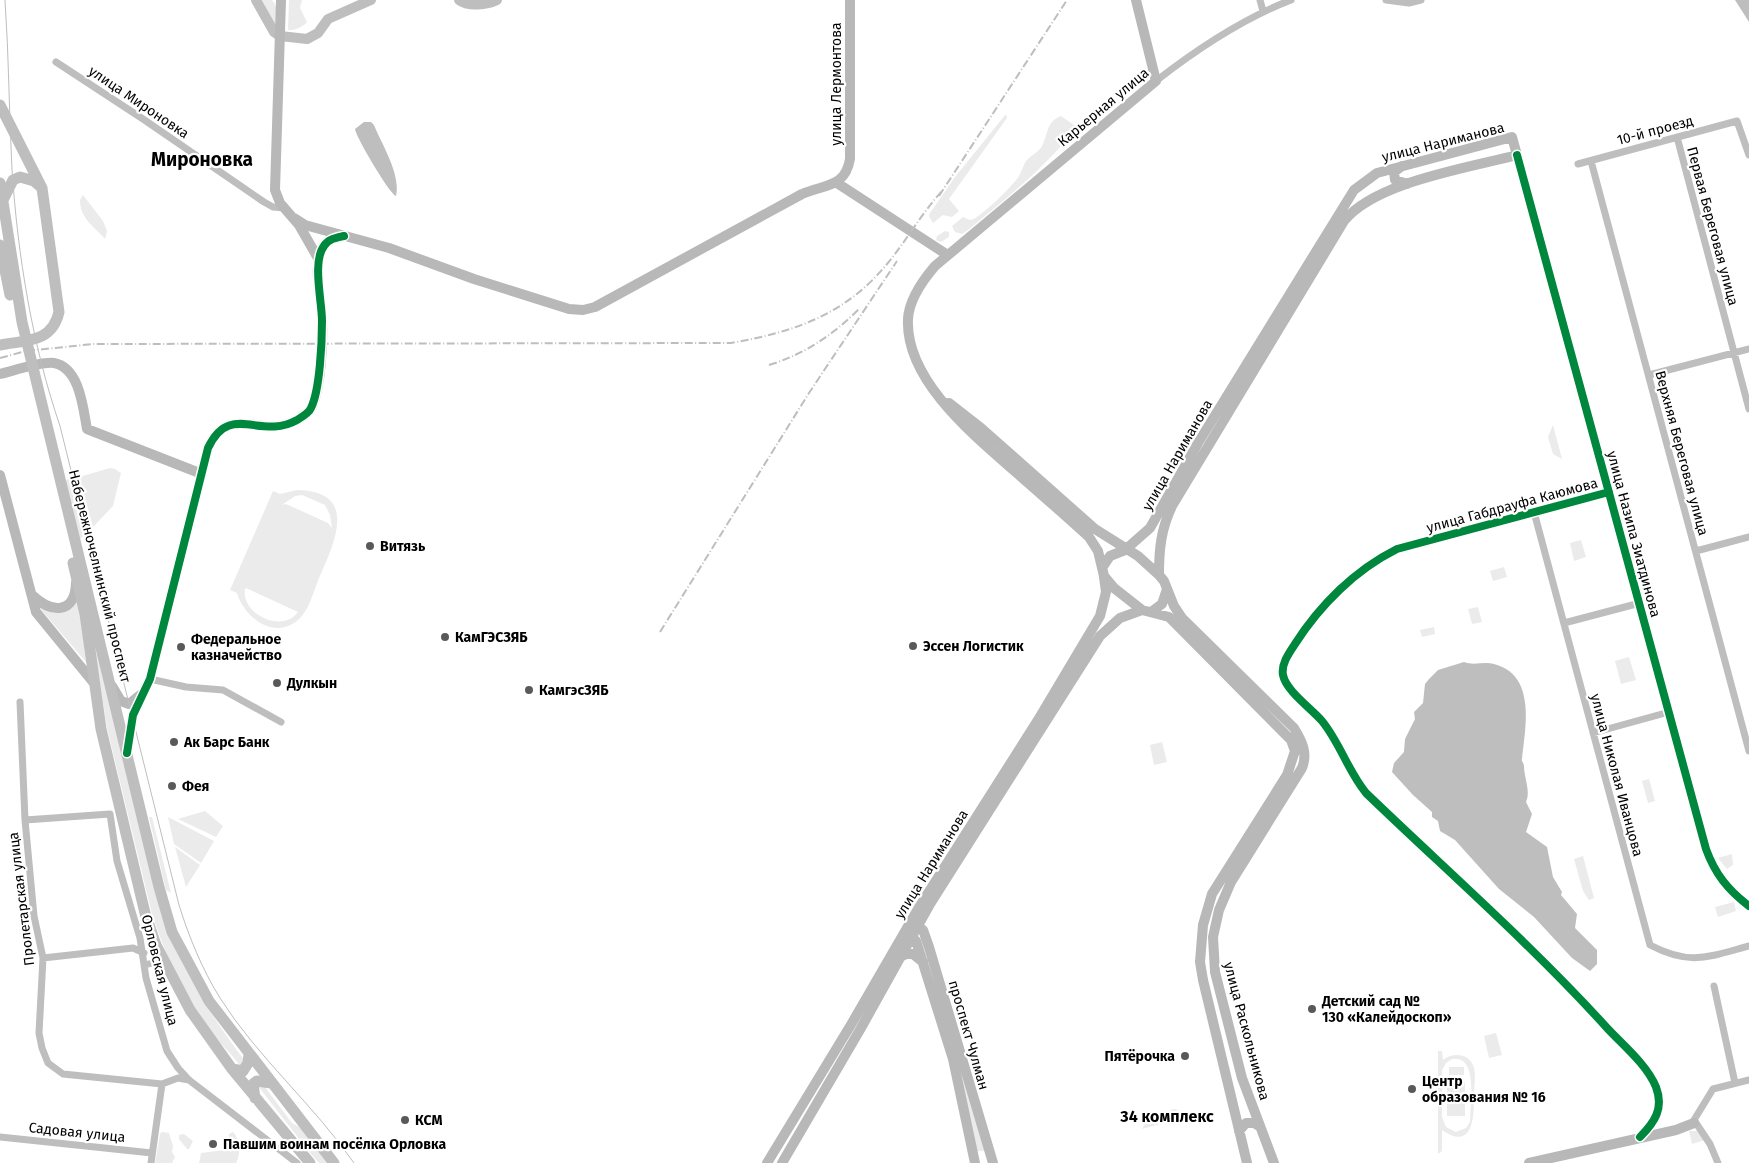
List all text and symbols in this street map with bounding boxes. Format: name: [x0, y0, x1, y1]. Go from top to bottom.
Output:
street label: улица Лермонтова: [828, 22, 845, 146]
street label: улица Мироновка: [85, 63, 192, 142]
street label: Карьерная улица: [1054, 64, 1152, 150]
street label: 10-й проезд: [1615, 112, 1695, 149]
street label: улица Нариманова: [1380, 119, 1506, 166]
street label: Первая Береговая улица: [1683, 145, 1742, 307]
district label: Мироновка: [151, 148, 253, 171]
street label: Верхняя Береговая улица: [1651, 369, 1712, 537]
street label: улица Нариманова: [1139, 397, 1216, 514]
street label: улица Назипа Зиатдинова: [1603, 449, 1664, 619]
street label: Набережночелнинский проспект: [65, 468, 134, 685]
street label: улица Габдрауфа Каюмова: [1425, 474, 1600, 537]
place label: Витязь: [380, 538, 426, 555]
marker: Витязь: [364, 540, 376, 552]
place label: КамГЭСЗЯБ: [455, 629, 528, 646]
place label: Федеральное казначейство: [191, 631, 282, 664]
marker: КамГЭСЗЯБ: [439, 631, 451, 643]
place label: Эссен Логистик: [923, 638, 1024, 655]
marker: Эссен Логистик: [907, 640, 919, 652]
marker: Федеральное казначейство: [175, 641, 187, 653]
place label: Дулкын: [286, 675, 337, 692]
marker: Дулкын: [271, 677, 283, 689]
place label: КамгэсЗЯБ: [539, 682, 609, 699]
marker: КамгэсЗЯБ: [523, 684, 535, 696]
street label: улица Николая Иванцова: [1587, 692, 1646, 858]
place label: Ак Барс Банк: [183, 734, 270, 751]
marker: Ак Барс Банк: [168, 736, 180, 748]
place label: Фея: [182, 778, 209, 795]
marker: Фея: [166, 780, 178, 792]
street label: улица Нариманова: [891, 807, 972, 922]
street label: Пролетарская улица: [5, 831, 38, 967]
street label: Орловская улица: [138, 913, 182, 1027]
street label: улица Раскольникова: [1220, 960, 1273, 1102]
street label: проспект Чулман: [945, 978, 992, 1092]
place label: Детский сад № 130 «Калейдоскоп»: [1321, 993, 1452, 1026]
marker: Детский сад № 130 «Калейдоскоп»: [1306, 1003, 1318, 1015]
place label: Пятёрочка: [1105, 1048, 1175, 1065]
marker: Пятёрочка: [1179, 1050, 1191, 1062]
place label: Центр образования № 16: [1422, 1073, 1546, 1106]
marker: Центр образования № 16: [1406, 1083, 1418, 1095]
district label: 34 комплекс: [1119, 1107, 1214, 1126]
place label: КСМ: [415, 1112, 442, 1129]
marker: КСМ: [399, 1114, 411, 1126]
street label: Садовая улица: [28, 1119, 126, 1146]
place label: Павшим воинам посёлка Орловка: [223, 1136, 447, 1153]
marker: Павшим воинам посёлка Орловка: [207, 1138, 219, 1150]

